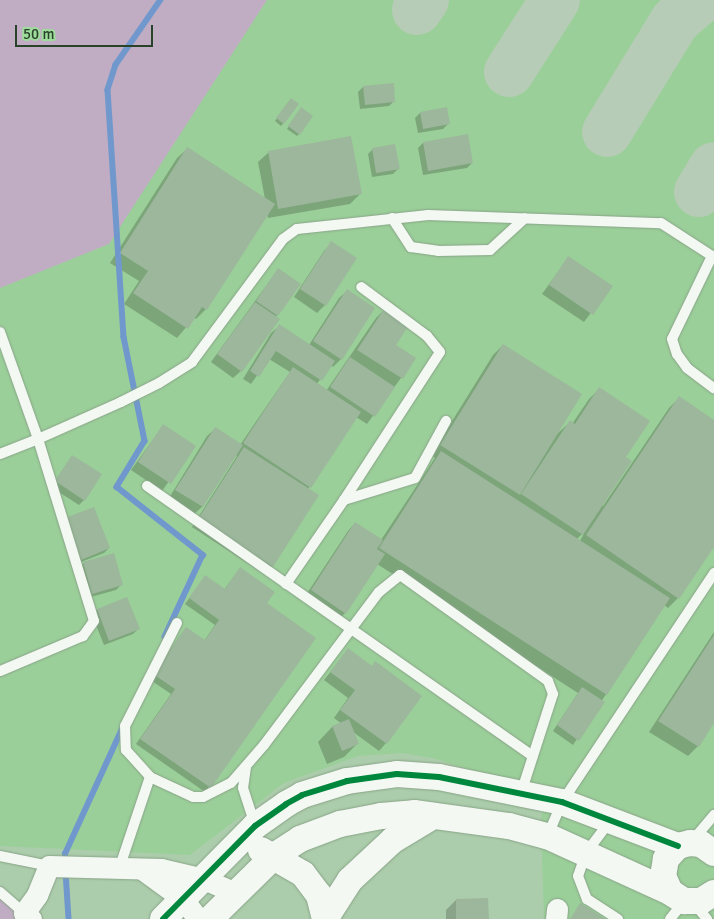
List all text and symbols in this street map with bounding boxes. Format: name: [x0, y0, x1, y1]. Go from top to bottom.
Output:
scale bar: [18, 15, 155, 47]
text: 50 m: [23, 25, 54, 43]

